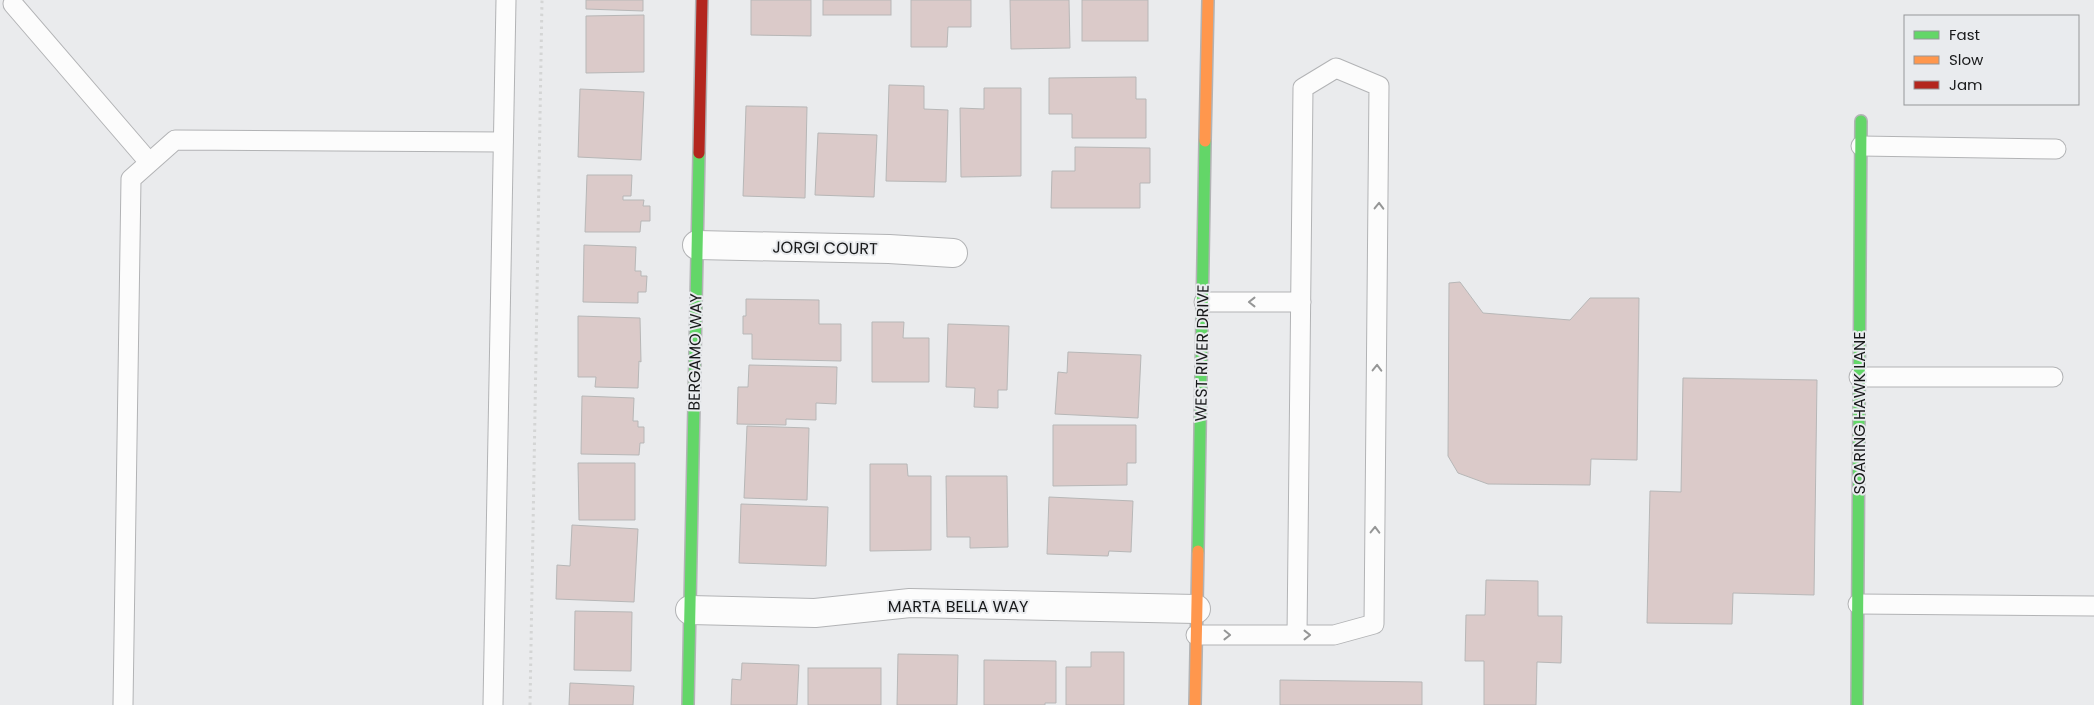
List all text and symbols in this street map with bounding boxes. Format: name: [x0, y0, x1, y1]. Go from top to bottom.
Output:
legend: [1904, 15, 2079, 105]
text: Fast: [1949, 24, 1980, 45]
text: Slow: [1949, 49, 1984, 70]
text: Jam: [1949, 74, 1983, 95]
one-way arrow: [1374, 201, 1384, 209]
street label: JORGI COURT: [772, 236, 878, 260]
street label: WEST RIVER DRIVE: [1189, 284, 1215, 422]
street label: BERGAMO WAY: [682, 292, 708, 411]
one-way arrow: [1248, 297, 1256, 307]
street label: SOARING HAWK LANE: [1848, 332, 1871, 494]
one-way arrow: [1372, 364, 1382, 372]
one-way arrow: [1370, 526, 1380, 534]
street label: MARTA BELLA WAY: [888, 595, 1029, 618]
one-way arrow: [1224, 630, 1231, 640]
one-way arrow: [1303, 630, 1311, 640]

